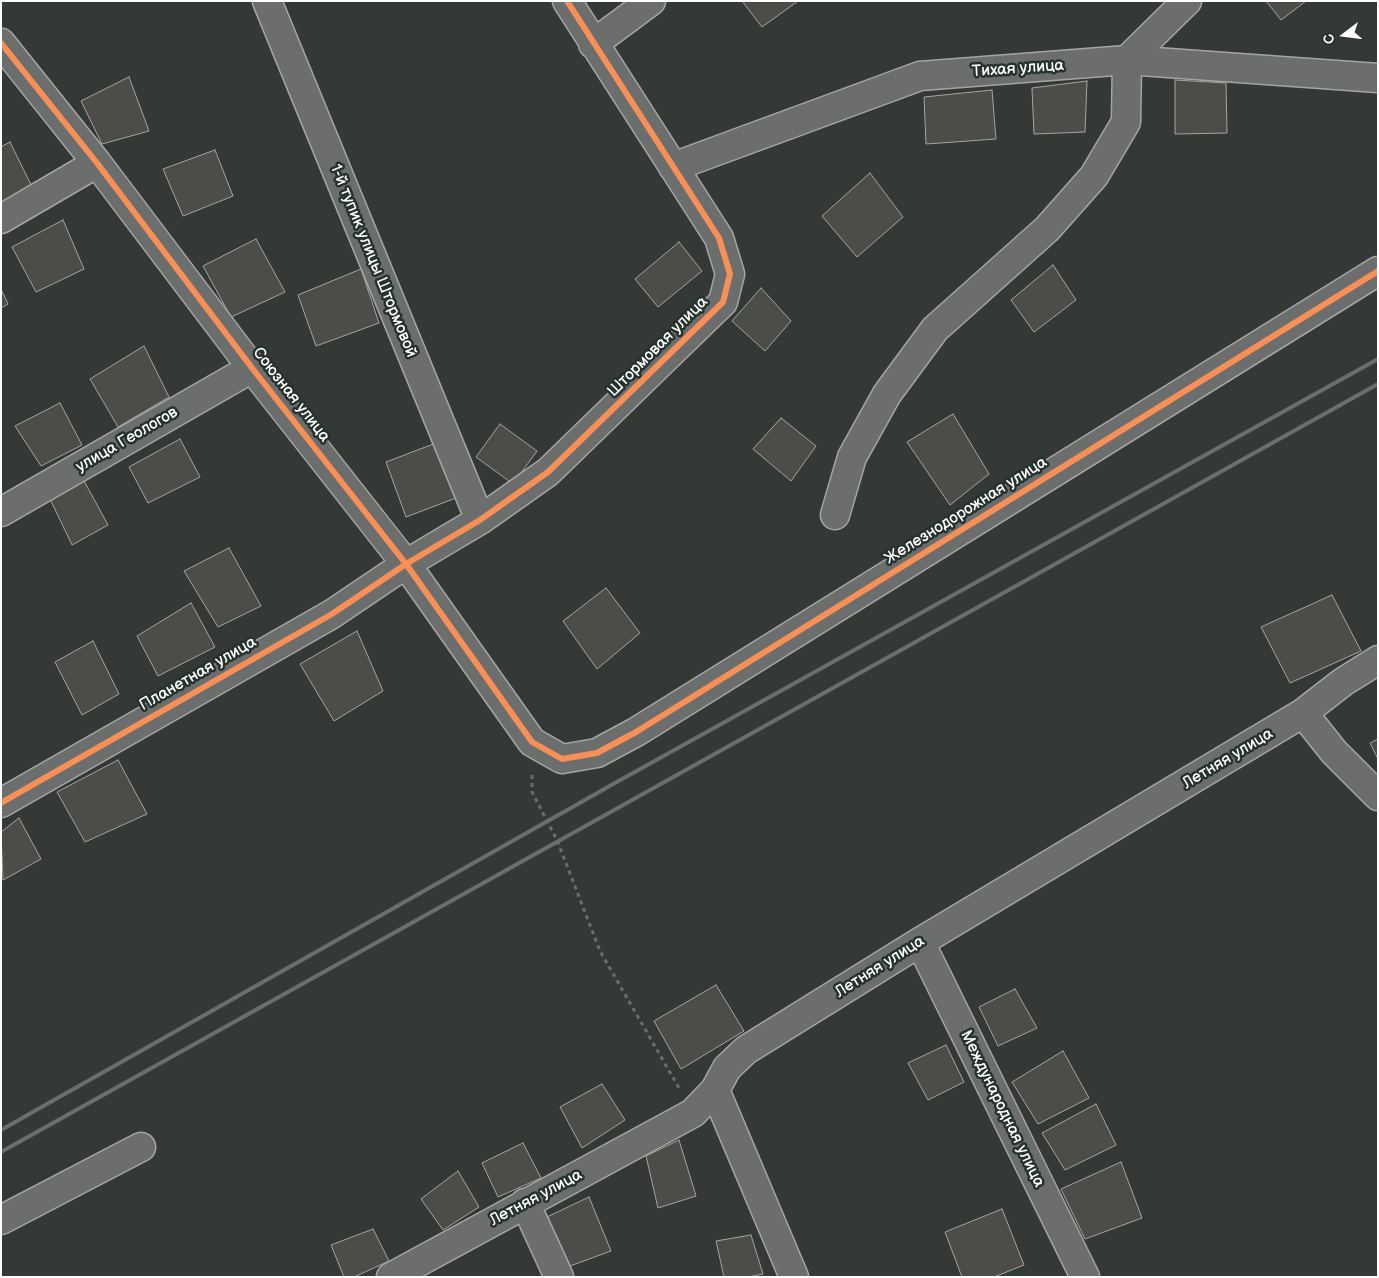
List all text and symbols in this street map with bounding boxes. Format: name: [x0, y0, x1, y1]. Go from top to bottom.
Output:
north arrow: [1319, 10, 1369, 60]
text: С: [1320, 32, 1339, 46]
street label: Тихая улица: [971, 56, 1065, 82]
street label: 1-й тупик улицы Штормовой: [325, 162, 421, 360]
street label: Штормовая улица: [604, 293, 712, 401]
street label: Союзная улица: [248, 344, 334, 446]
street label: улица Геологов: [73, 403, 181, 477]
street label: Железнодорожная улица: [881, 453, 1051, 569]
street label: Планетная улица: [136, 633, 260, 715]
street label: Летняя улица: [1179, 725, 1277, 793]
street label: Летняя улица: [832, 932, 928, 1002]
street label: Международная улица: [956, 1028, 1048, 1190]
street label: Летняя улица: [486, 1166, 586, 1230]

